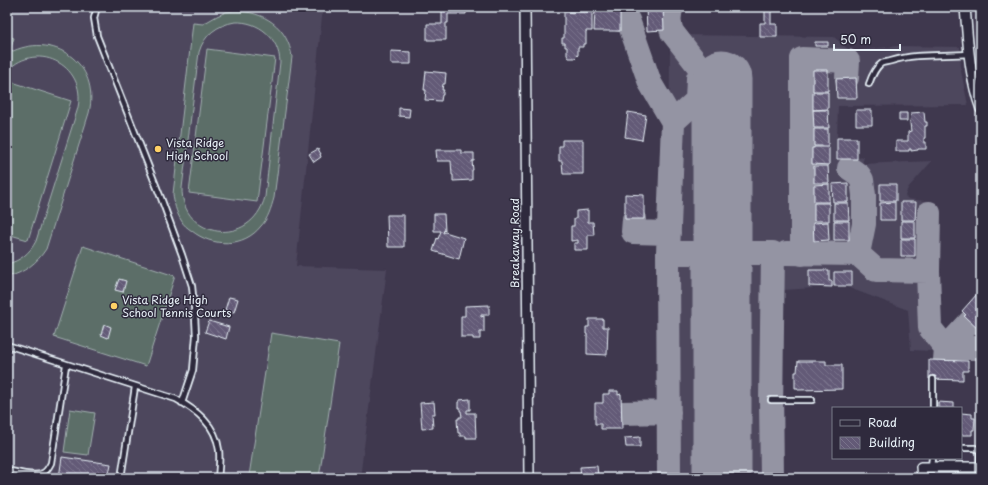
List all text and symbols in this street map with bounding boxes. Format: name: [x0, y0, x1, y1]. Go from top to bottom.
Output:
scale bar: [834, 26, 900, 52]
text: 50 m: [840, 30, 871, 48]
place label: Vista Ridge High School: [166, 134, 228, 164]
marker: Vista Ridge High School: [153, 144, 163, 154]
street label: Breakaway Road: [506, 198, 523, 288]
place label: Vista Ridge High School Tennis Courts: [122, 291, 231, 321]
marker: Vista Ridge High School Tennis Courts: [109, 301, 119, 311]
legend: [832, 407, 962, 459]
text: Road: [868, 413, 897, 431]
text: Building: [868, 433, 915, 451]

